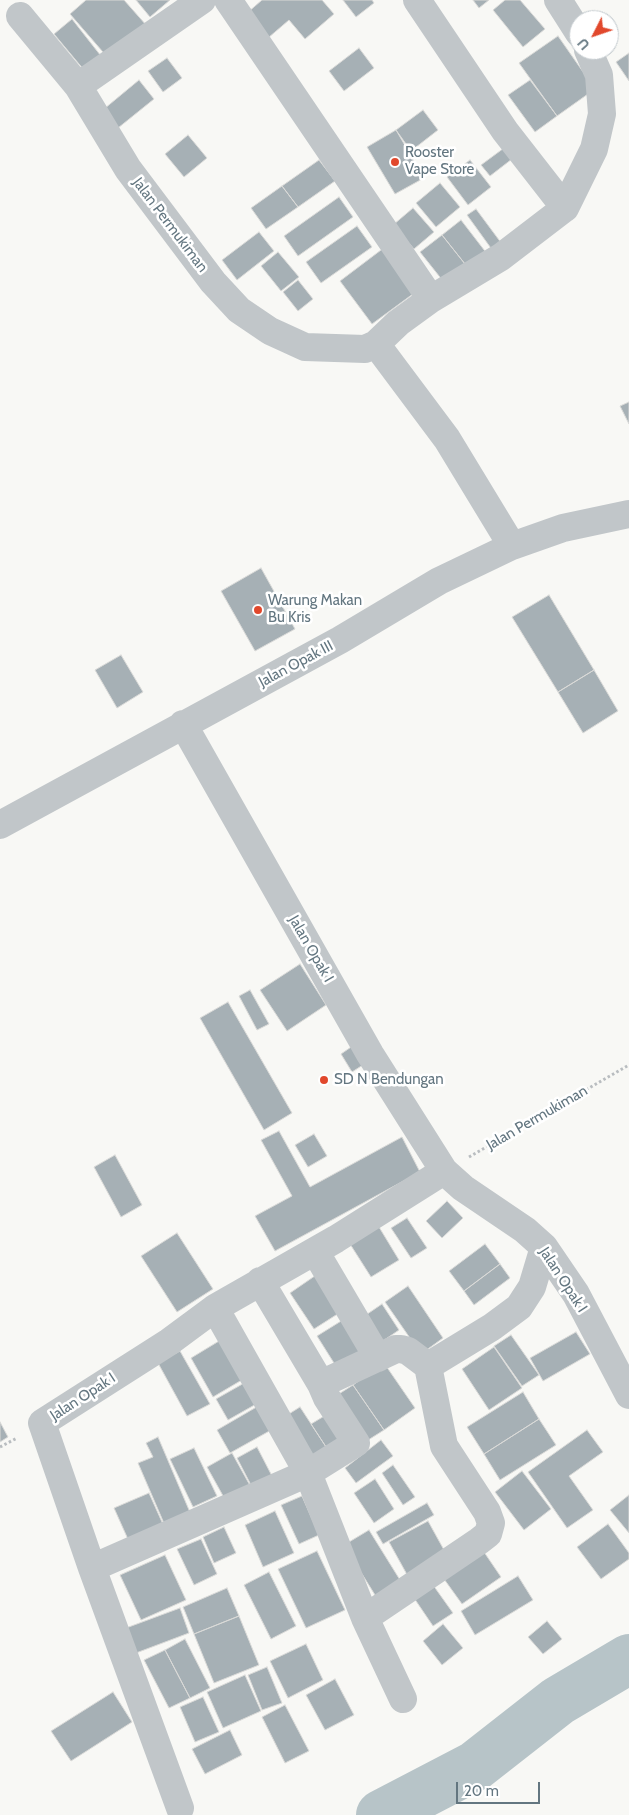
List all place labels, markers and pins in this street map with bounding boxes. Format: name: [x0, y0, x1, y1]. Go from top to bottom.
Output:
place label: Rooster Vape Store: [405, 144, 474, 179]
marker: Rooster Vape Store: [389, 156, 401, 168]
place label: Warung Makan Bu Kris: [268, 592, 362, 627]
marker: Warung Makan Bu Kris: [252, 604, 264, 616]
place label: SD N Bendungan: [334, 1071, 444, 1089]
marker: SD N Bendungan: [318, 1074, 330, 1086]

